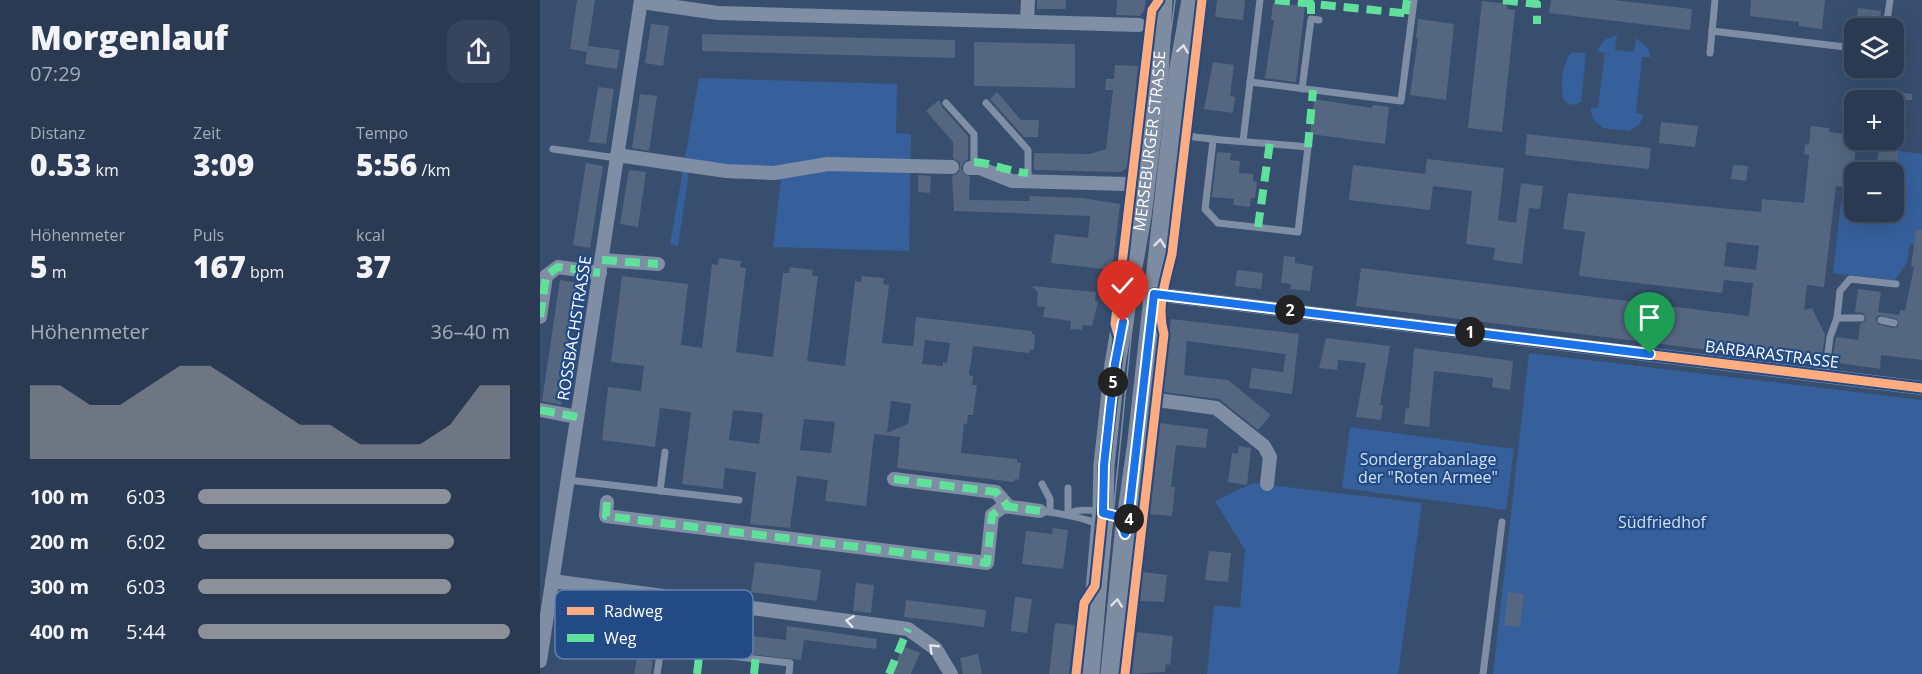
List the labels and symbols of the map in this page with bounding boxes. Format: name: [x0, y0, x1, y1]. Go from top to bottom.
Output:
one-way arrow: [1176, 44, 1188, 54]
street label: MERSEBURGER STRASSE: [1128, 50, 1170, 233]
one-way arrow: [1153, 238, 1166, 247]
street label: ROSSBACHSTRASSE: [552, 254, 596, 402]
pin: [1097, 260, 1148, 322]
pin: [1624, 292, 1675, 354]
pin: 2: [1275, 295, 1305, 325]
pin: 1: [1455, 317, 1485, 347]
street label: BARBARASTRASSE: [1704, 335, 1840, 373]
pin: 5: [1098, 367, 1128, 397]
park label: Sondergrabanlage der "Roten Armee": [1358, 448, 1498, 488]
pin: 4: [1114, 504, 1144, 534]
park label: Südfriedhof: [1618, 511, 1708, 533]
legend: [555, 590, 753, 659]
one-way arrow: [1110, 598, 1123, 607]
text: Radweg: [604, 600, 663, 622]
one-way arrow: [845, 616, 854, 628]
text: Weg: [604, 627, 637, 649]
one-way arrow: [929, 644, 939, 655]

